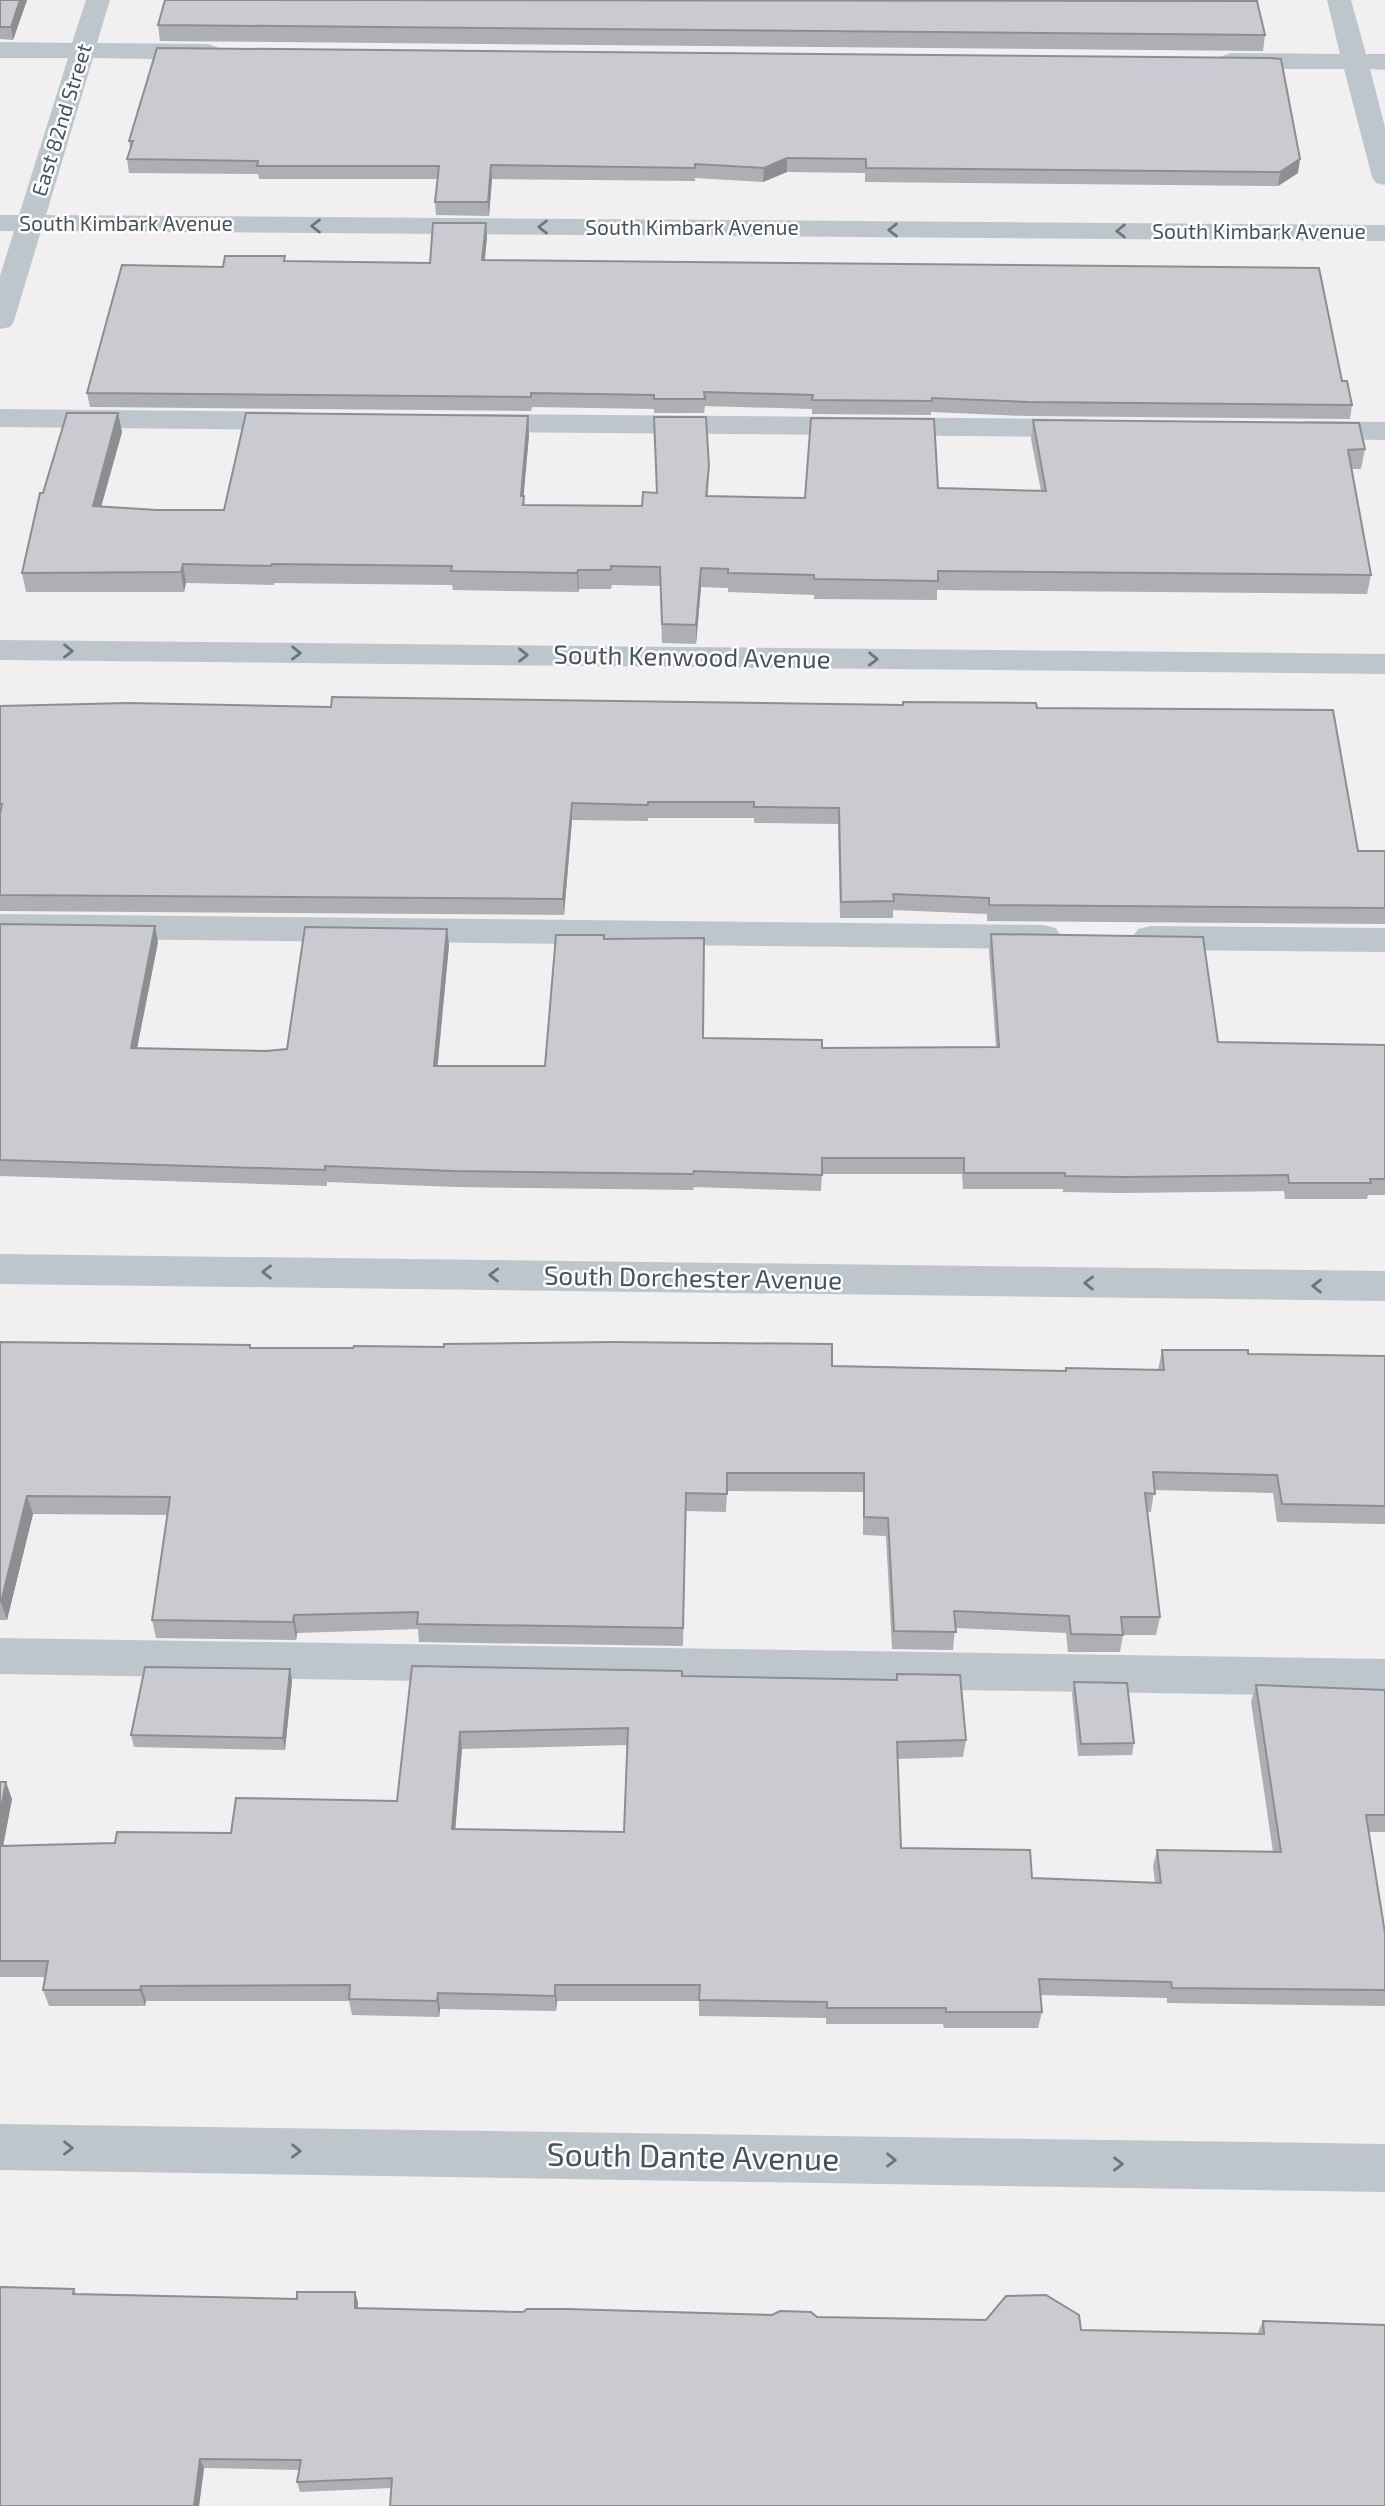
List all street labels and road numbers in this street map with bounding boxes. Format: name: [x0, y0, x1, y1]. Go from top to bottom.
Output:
street label: East 82nd Street: [25, 40, 96, 199]
street label: South Kimbark Avenue: [19, 210, 233, 235]
street label: South Kimbark Avenue: [585, 214, 799, 239]
street label: South Kimbark Avenue: [1152, 218, 1366, 243]
street label: South Kenwood Avenue: [553, 638, 831, 673]
street label: South Dorchester Avenue: [544, 1258, 842, 1295]
street label: South Dante Avenue: [546, 2133, 840, 2177]

